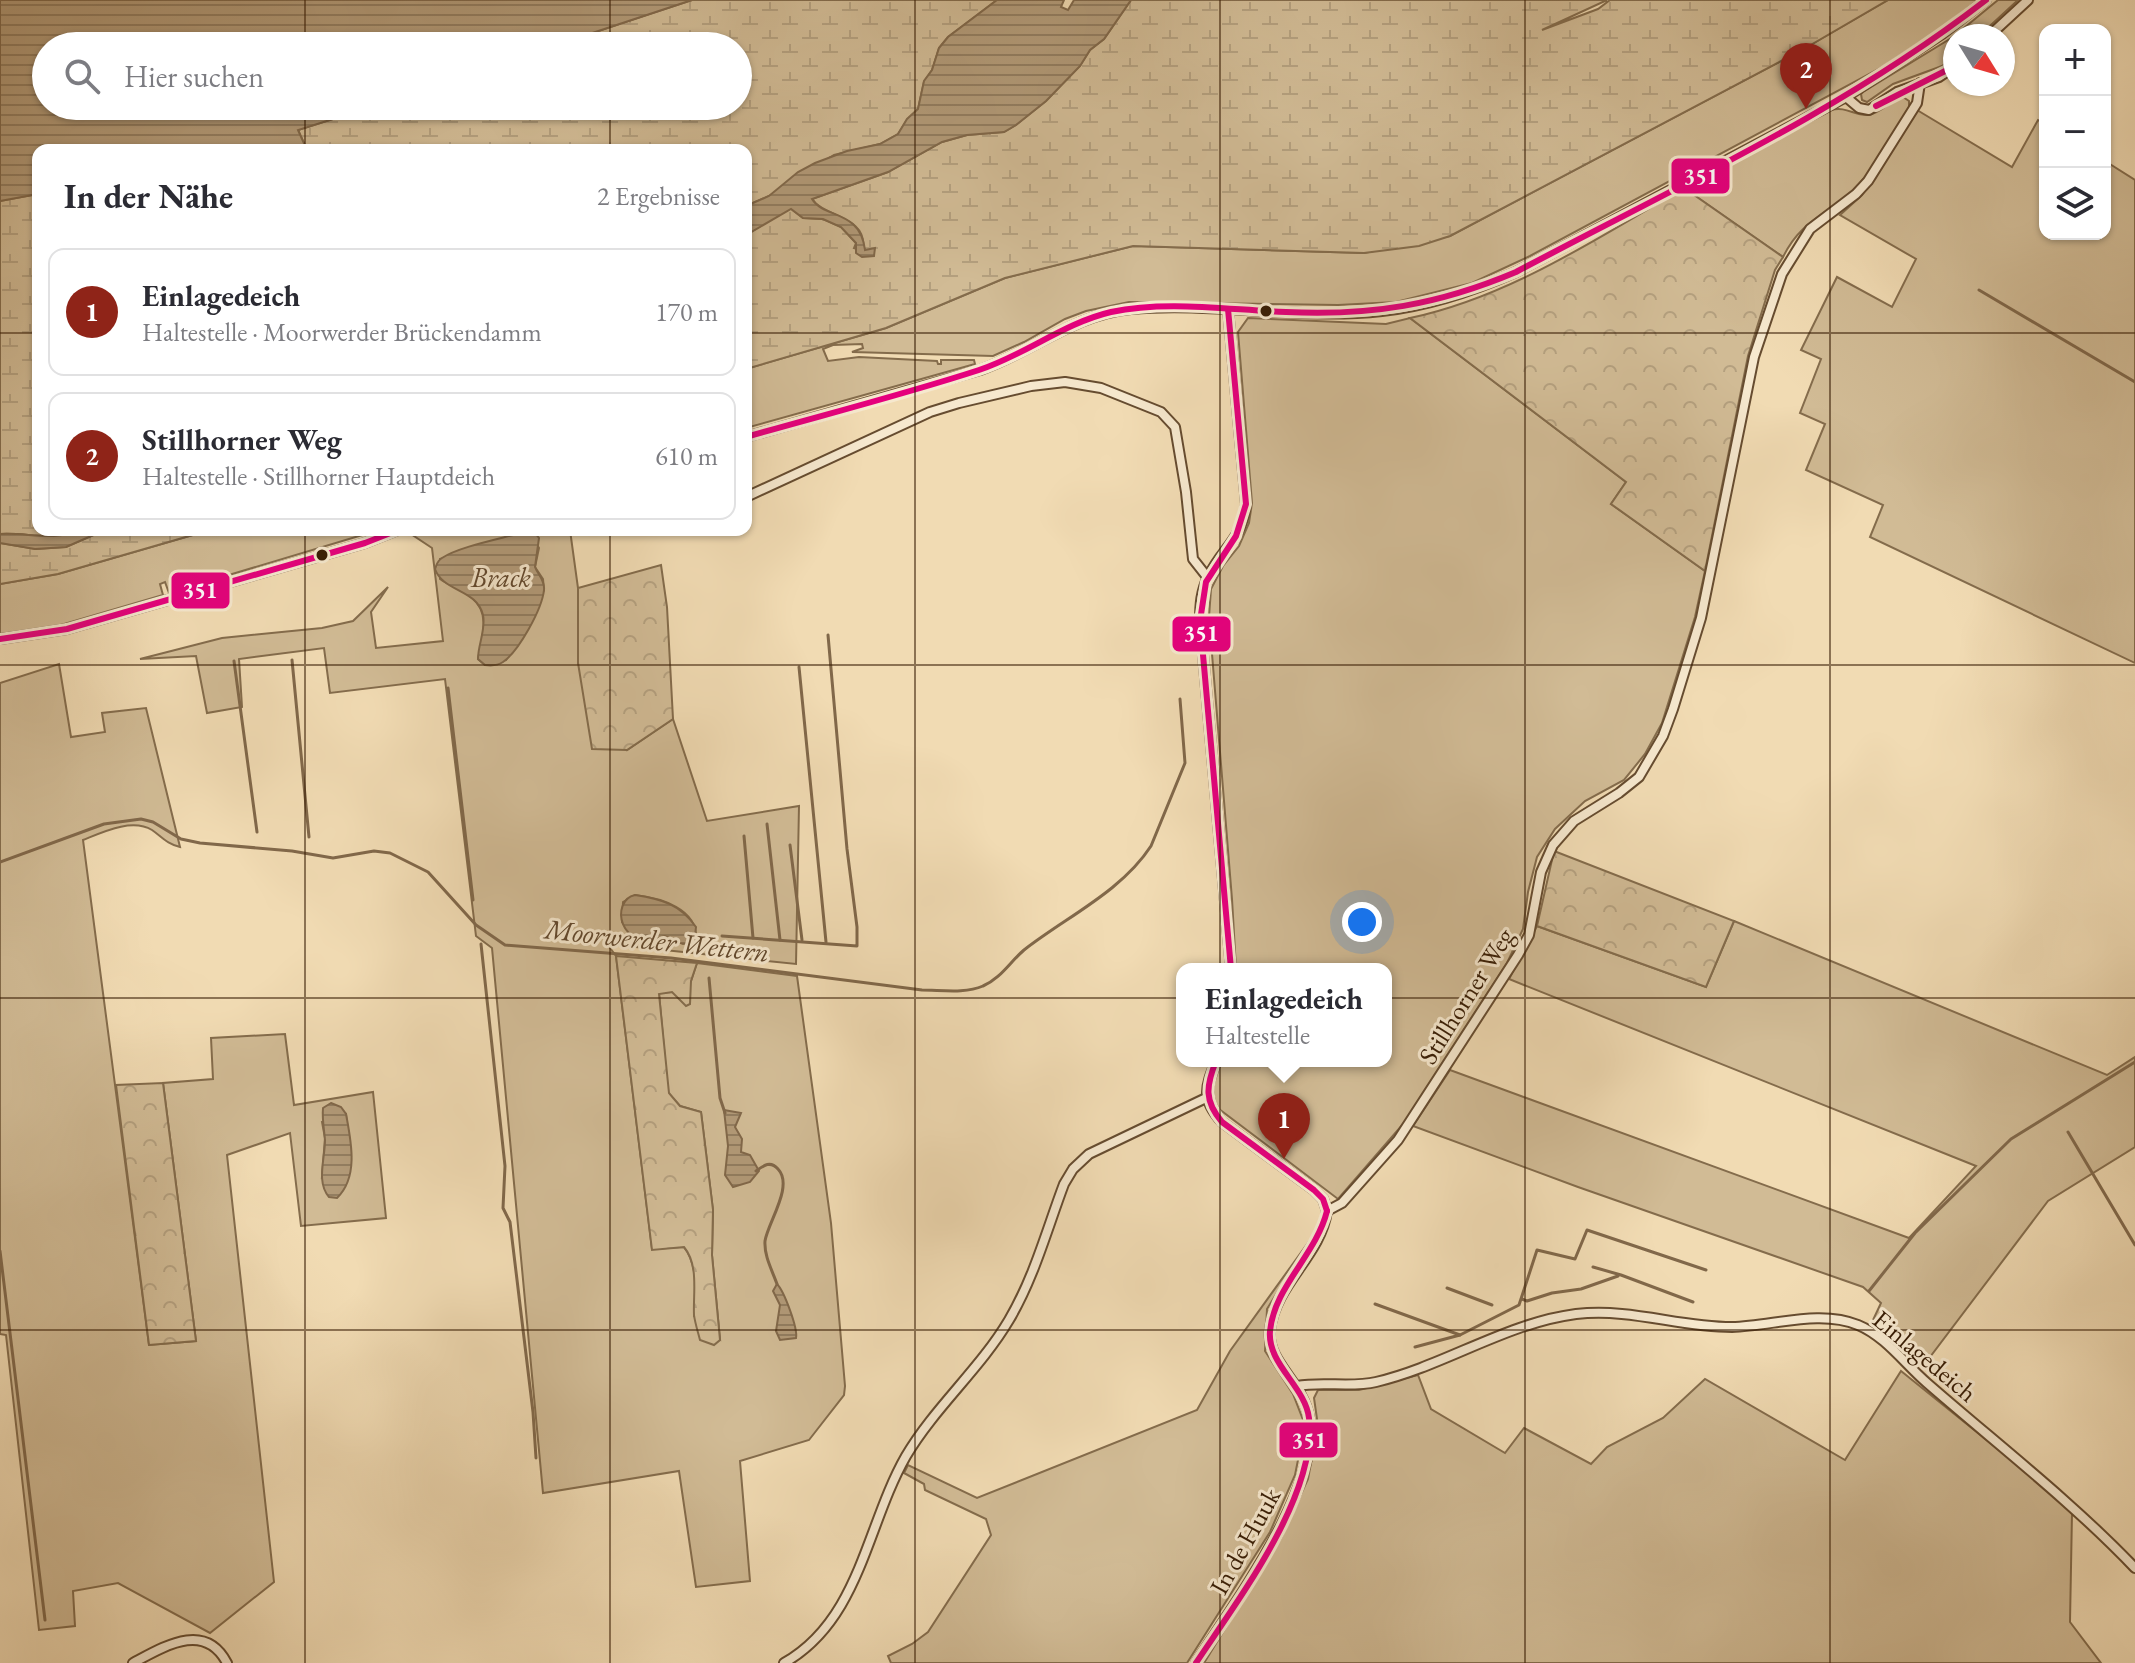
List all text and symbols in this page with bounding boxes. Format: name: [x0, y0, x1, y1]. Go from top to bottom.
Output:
north arrow: [1943, 24, 2015, 96]
map controls: [2039, 24, 2111, 240]
button: +: [2039, 24, 2111, 96]
search box: [32, 32, 752, 120]
pin: 2: [1780, 43, 1832, 109]
icon: search: [60, 54, 104, 98]
text: Hier suchen: [124, 57, 264, 96]
button: −: [2039, 96, 2111, 168]
line badge: 351: [1670, 157, 1731, 195]
text: 351: [1684, 162, 1718, 191]
button: layers: [2039, 168, 2111, 240]
text: In der Nähe: [64, 174, 233, 218]
text: 2 Ergebnisse: [597, 179, 720, 213]
text: Einlagedeich: [142, 276, 300, 315]
text: 1: [85, 295, 99, 329]
text: 170 m: [655, 295, 718, 329]
unlabelled marker: [1258, 303, 1274, 319]
text: Haltestelle · Moorwerder Brückendamm: [142, 315, 542, 349]
text: Stillhorner Weg: [142, 420, 342, 459]
text: 2: [85, 439, 99, 473]
text: 610 m: [655, 439, 718, 473]
text: Haltestelle · Stillhorner Hauptdeich: [142, 459, 495, 493]
unlabelled marker: [314, 547, 330, 563]
water label: Brack: [470, 559, 531, 595]
line badge: 351: [170, 571, 231, 610]
text: 351: [183, 576, 217, 605]
line badge: 351: [1171, 615, 1232, 653]
text: 351: [1184, 619, 1218, 648]
your location: [1342, 902, 1382, 942]
water label: Moorwerder Wettern: [541, 910, 771, 970]
street label: Stillhorner Weg: [1411, 921, 1522, 1071]
popup: [1176, 963, 1392, 1067]
text: Einlagedeich: [1205, 979, 1363, 1018]
text: Haltestelle: [1205, 1018, 1310, 1052]
pin: 1: [1258, 1093, 1310, 1159]
street label: Einlagedeich: [1866, 1302, 1984, 1410]
line badge: 351: [1278, 1421, 1339, 1459]
text: 351: [1292, 1426, 1326, 1455]
street label: In de Huuk: [1202, 1481, 1289, 1600]

